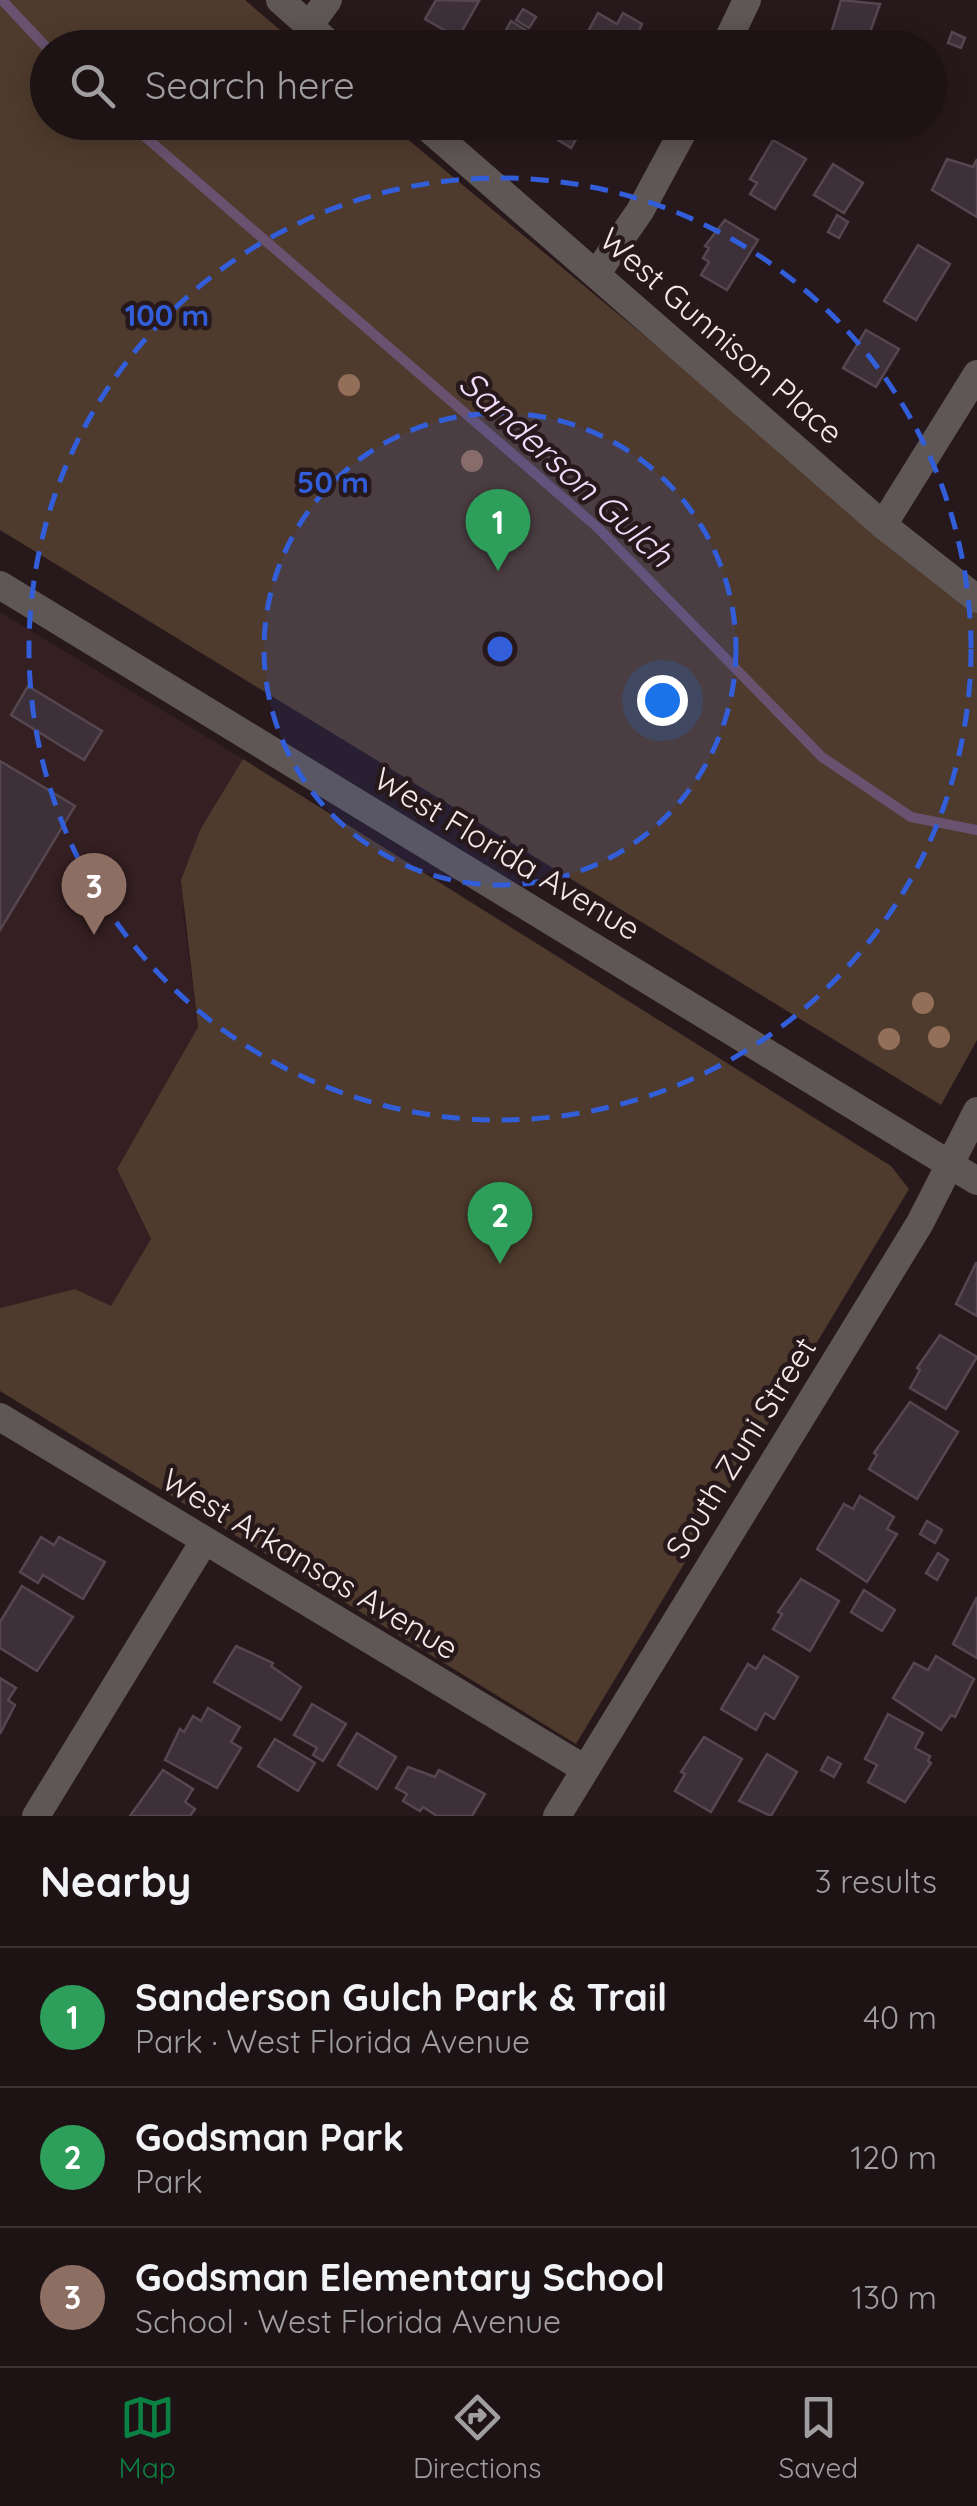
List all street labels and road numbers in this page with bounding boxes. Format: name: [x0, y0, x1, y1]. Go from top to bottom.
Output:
street label: West Gunnison Place: [592, 219, 852, 452]
street label: West Florida Avenue: [367, 758, 648, 948]
street label: South Zuni Street: [656, 1329, 824, 1566]
street label: West Arkansas Avenue: [155, 1459, 466, 1668]

